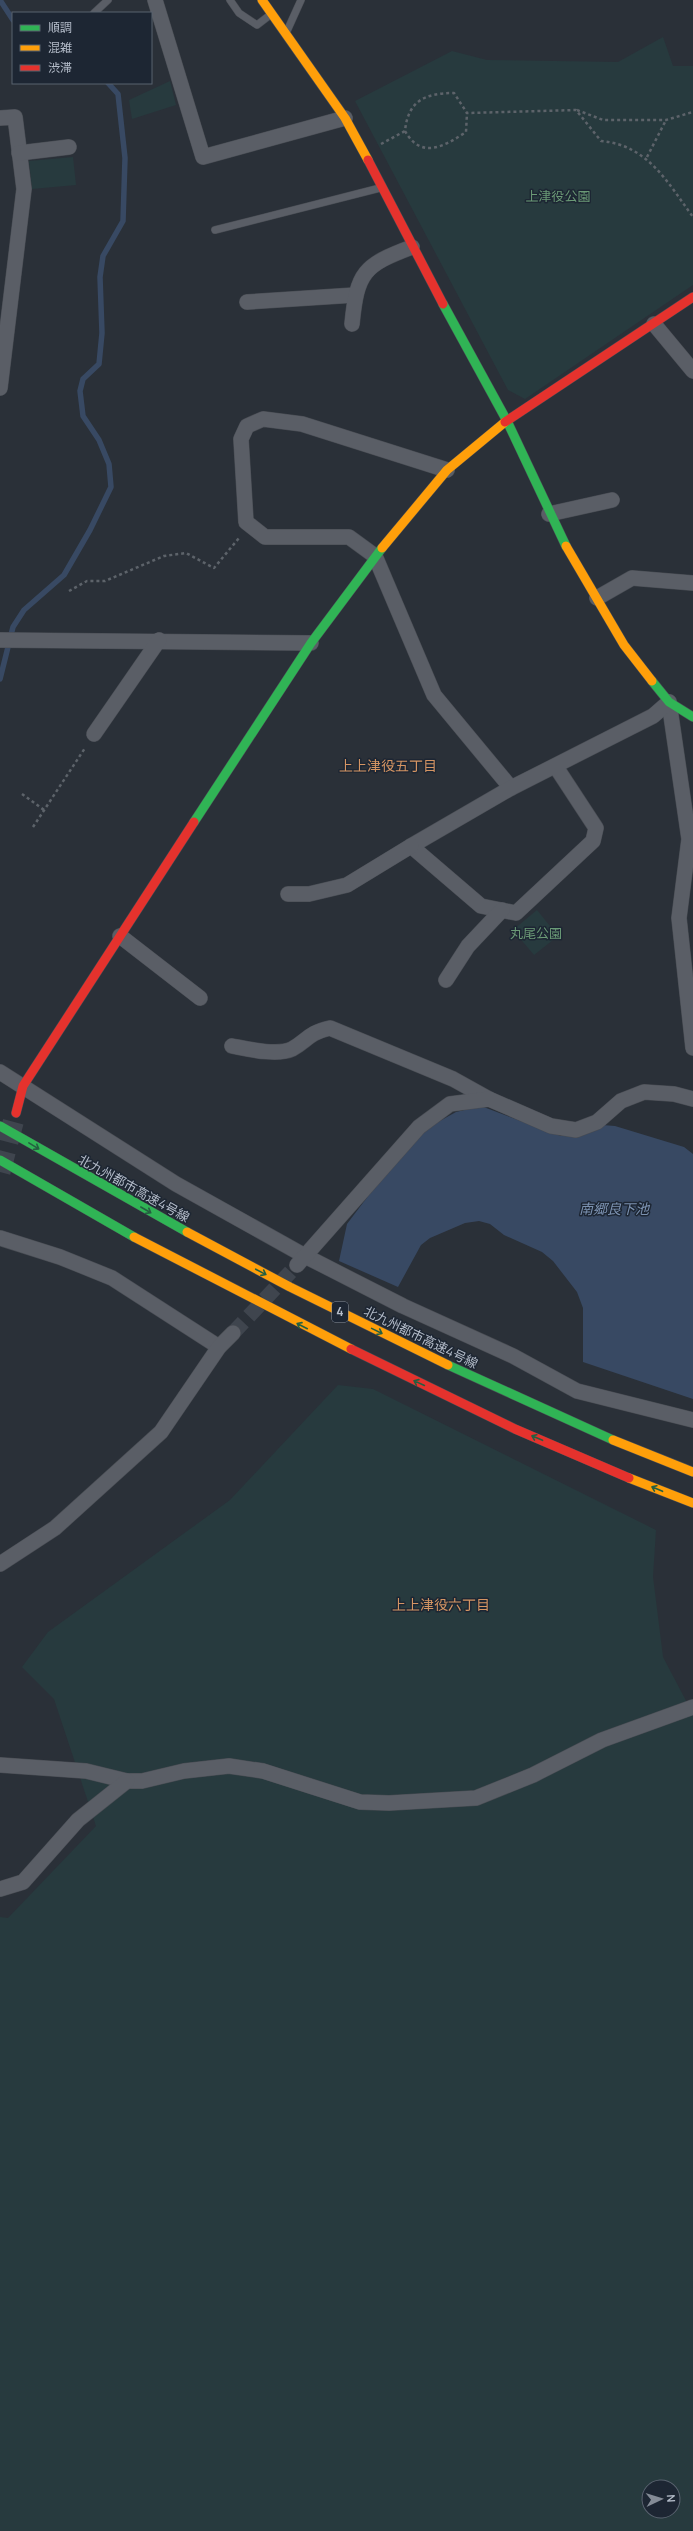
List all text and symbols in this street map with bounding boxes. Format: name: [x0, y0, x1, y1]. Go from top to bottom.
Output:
legend: [12, 12, 152, 84]
text: 順調: [48, 19, 72, 36]
text: 混雑: [48, 39, 72, 56]
text: 渋滞: [48, 59, 72, 76]
park label: 上津役公園: [525, 187, 591, 205]
district label: 上上津役五丁目: [339, 756, 437, 775]
park label: 丸尾公園: [510, 924, 562, 942]
one-way arrow: [28, 1142, 40, 1150]
street label: 北九州都市高速4号線: [75, 1150, 193, 1226]
water label: 南郷良下池: [579, 1199, 651, 1218]
one-way arrow: [140, 1207, 152, 1215]
one-way arrow: [255, 1269, 267, 1276]
road number: 4: [332, 1302, 348, 1322]
street label: 北九州都市高速4号線: [361, 1302, 481, 1372]
one-way arrow: [297, 1322, 309, 1329]
one-way arrow: [371, 1328, 383, 1335]
one-way arrow: [413, 1379, 425, 1386]
one-way arrow: [531, 1434, 543, 1441]
one-way arrow: [651, 1484, 663, 1492]
district label: 上上津役六丁目: [392, 1595, 490, 1614]
north arrow: [641, 2479, 681, 2519]
text: N: [664, 2494, 679, 2503]

